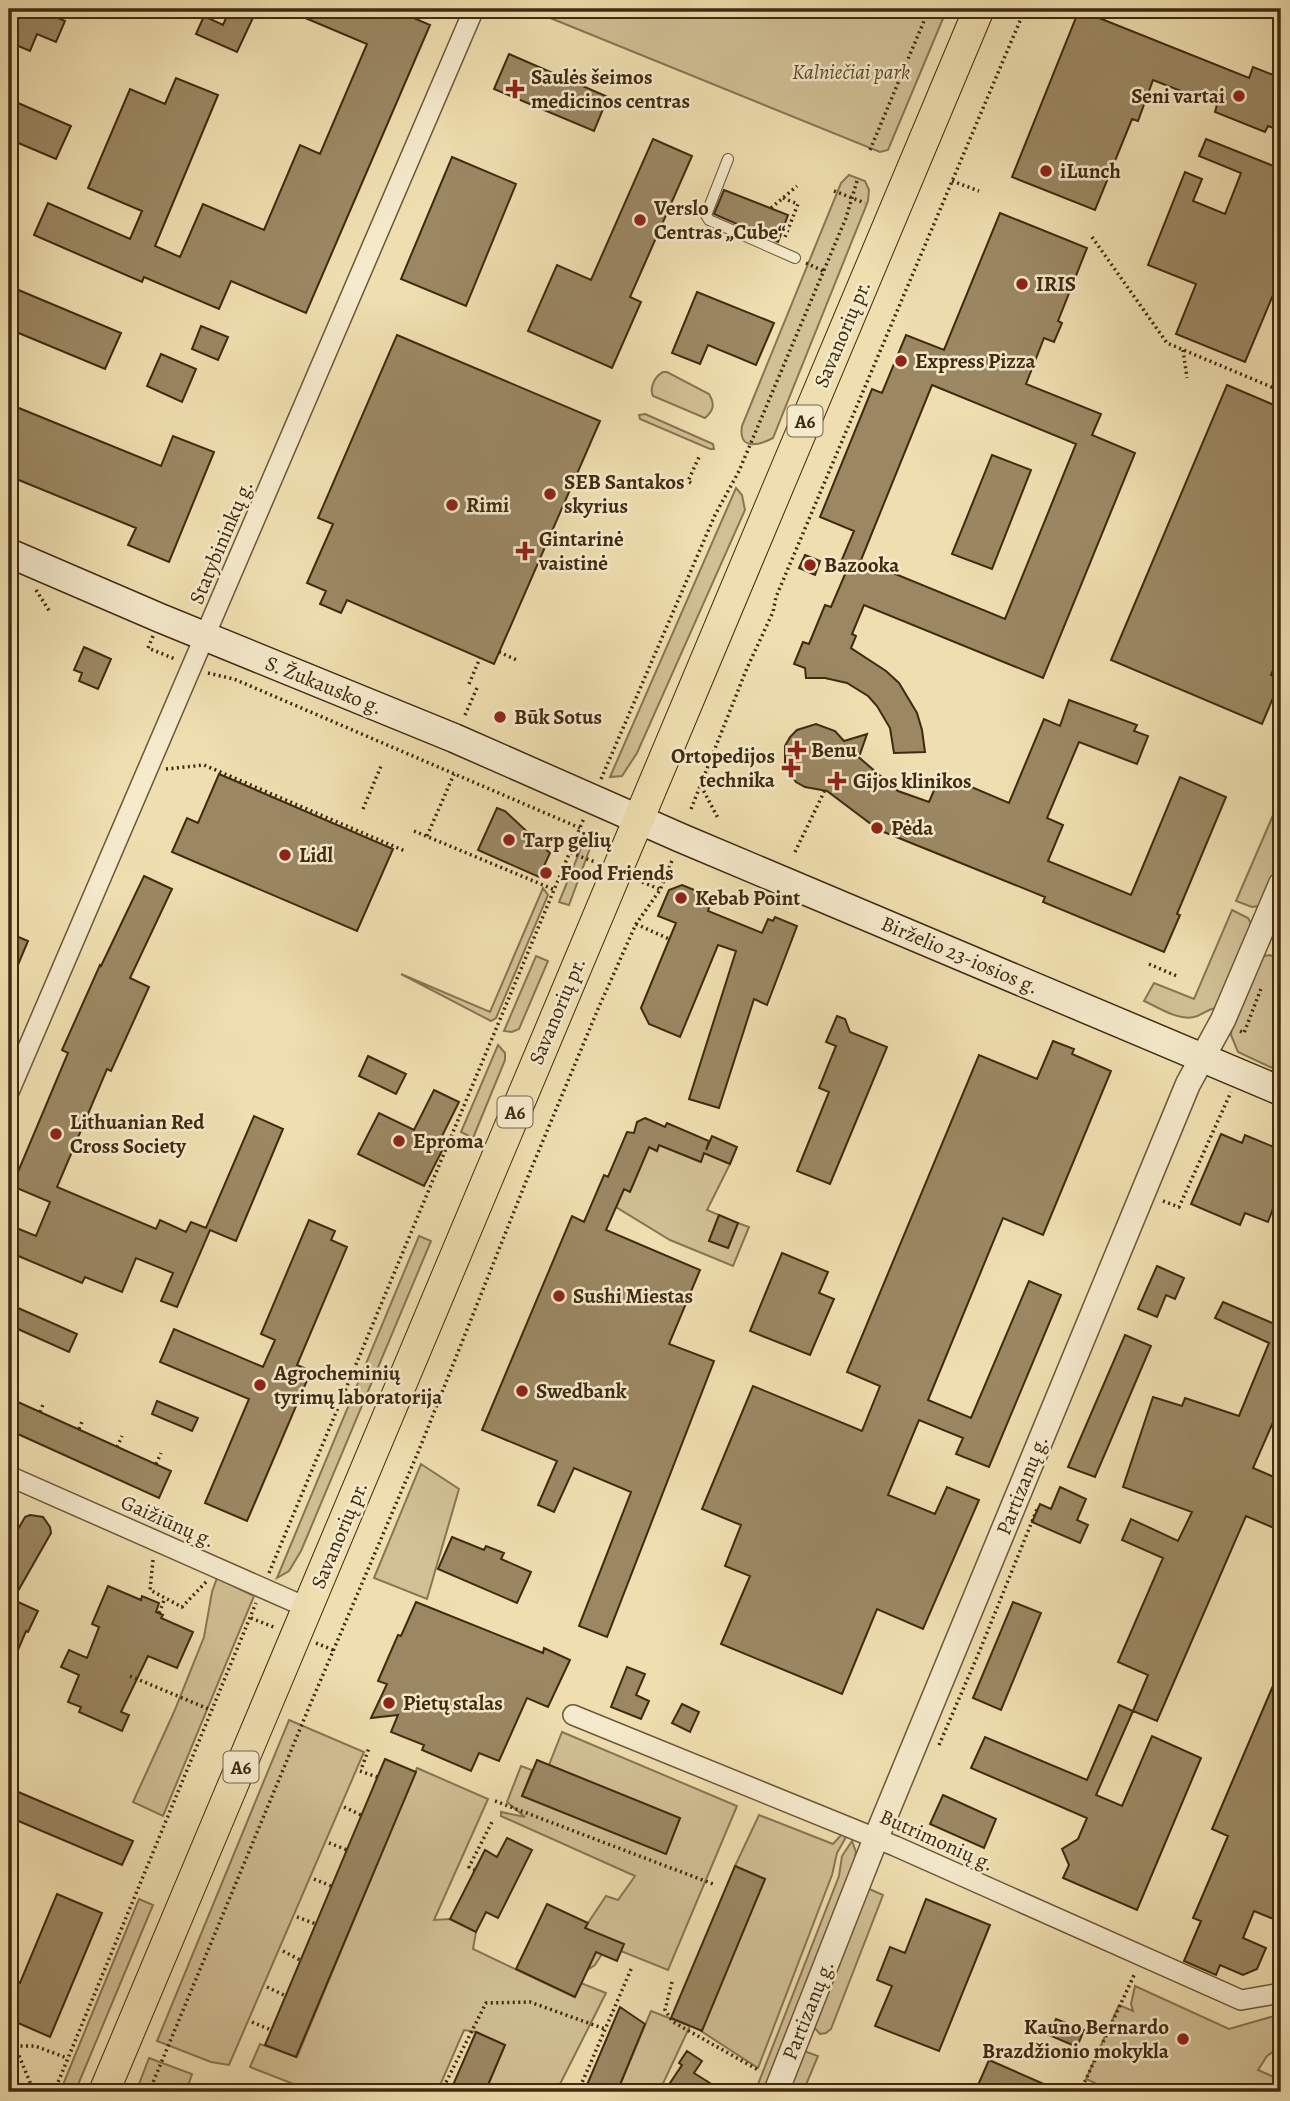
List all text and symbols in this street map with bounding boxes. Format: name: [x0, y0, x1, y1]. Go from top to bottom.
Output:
park label: Kalniečiai park: [792, 58, 910, 86]
place label: Saulės šeimos medicinos centras: [531, 63, 690, 115]
marker: Saulės šeimos medicinos centras: [505, 79, 525, 99]
place label: Seni vartai: [1131, 82, 1225, 110]
marker: Seni vartai: [1231, 88, 1247, 104]
place label: iLunch: [1060, 157, 1121, 185]
marker: iLunch: [1038, 163, 1054, 179]
place label: Verslo Centras „Cube“: [653, 194, 786, 246]
marker: Verslo Centras „Cube“: [632, 212, 648, 228]
place label: IRIS: [1036, 270, 1076, 298]
street label: Savanorių pr.: [807, 276, 877, 392]
marker: IRIS: [1014, 276, 1030, 292]
place label: Express Pizza: [915, 347, 1037, 375]
marker: Express Pizza: [893, 353, 909, 369]
road number: A6: [788, 406, 822, 436]
place label: SEB Santakos skyrius: [564, 468, 685, 520]
street label: Statybininkų g.: [182, 476, 260, 608]
marker: SEB Santakos skyrius: [542, 486, 558, 502]
place label: Rimi: [466, 491, 509, 519]
marker: Rimi: [444, 497, 460, 513]
place label: Gintarinė vaistinė: [538, 525, 624, 577]
marker: Gintarinė vaistinė: [517, 543, 533, 559]
place label: Bazooka: [824, 551, 900, 579]
marker: Bazooka: [802, 557, 818, 573]
street label: S. Žukausko g.: [261, 649, 387, 721]
place label: Būk Sotus: [514, 703, 602, 731]
marker: Būk Sotus: [492, 709, 508, 725]
place label: Benu: [811, 736, 858, 764]
place label: Ortopedijos technika: [671, 742, 776, 794]
marker: Benu: [789, 742, 805, 758]
marker: Ortopedijos technika: [781, 758, 801, 778]
place label: Gijos klinikos: [853, 767, 972, 795]
marker: Gijos klinikos: [827, 771, 847, 791]
place label: Pėda: [891, 814, 934, 842]
marker: Pėda: [869, 820, 885, 836]
place label: Tarp gėlių: [523, 826, 612, 854]
marker: Tarp gėlių: [501, 832, 517, 848]
place label: Lidl: [299, 841, 334, 869]
marker: Lidl: [277, 847, 293, 863]
place label: Food Friends: [560, 859, 674, 887]
marker: Food Friends: [538, 865, 554, 881]
place label: Kebab Point: [695, 884, 800, 912]
marker: Kebab Point: [673, 890, 689, 906]
street label: Birželio 23-iosios g.: [877, 909, 1043, 1001]
street label: Savanorių pr.: [522, 953, 592, 1069]
road number: A6: [498, 1096, 532, 1128]
place label: Lithuanian Red Cross Society: [70, 1108, 205, 1160]
marker: Lithuanian Red Cross Society: [48, 1126, 64, 1142]
place label: Eproma: [413, 1127, 485, 1155]
marker: Eproma: [391, 1133, 407, 1149]
place label: Sushi Miestas: [573, 1282, 693, 1310]
marker: Sushi Miestas: [551, 1288, 567, 1304]
place label: Agrocheminių tyrimų laboratorija: [273, 1359, 443, 1411]
marker: Agrocheminių tyrimų laboratorija: [252, 1377, 268, 1393]
place label: Swedbank: [536, 1377, 627, 1405]
marker: Swedbank: [514, 1383, 530, 1399]
street label: Partizanų g.: [989, 1431, 1055, 1539]
street label: Savanorių pr.: [304, 1477, 374, 1593]
street label: Gaižiūnų g.: [116, 1488, 220, 1554]
place label: Pietų stalas: [403, 1689, 503, 1717]
marker: Pietų stalas: [381, 1695, 397, 1711]
road number: A6: [224, 1751, 258, 1782]
street label: Butrimonių g.: [875, 1802, 999, 1878]
street label: Partizanų g.: [775, 1956, 841, 2064]
place label: Kauno Bernardo Brazdžionio mokykla: [982, 2013, 1170, 2065]
marker: Kauno Bernardo Brazdžionio mokykla: [1175, 2031, 1191, 2047]

